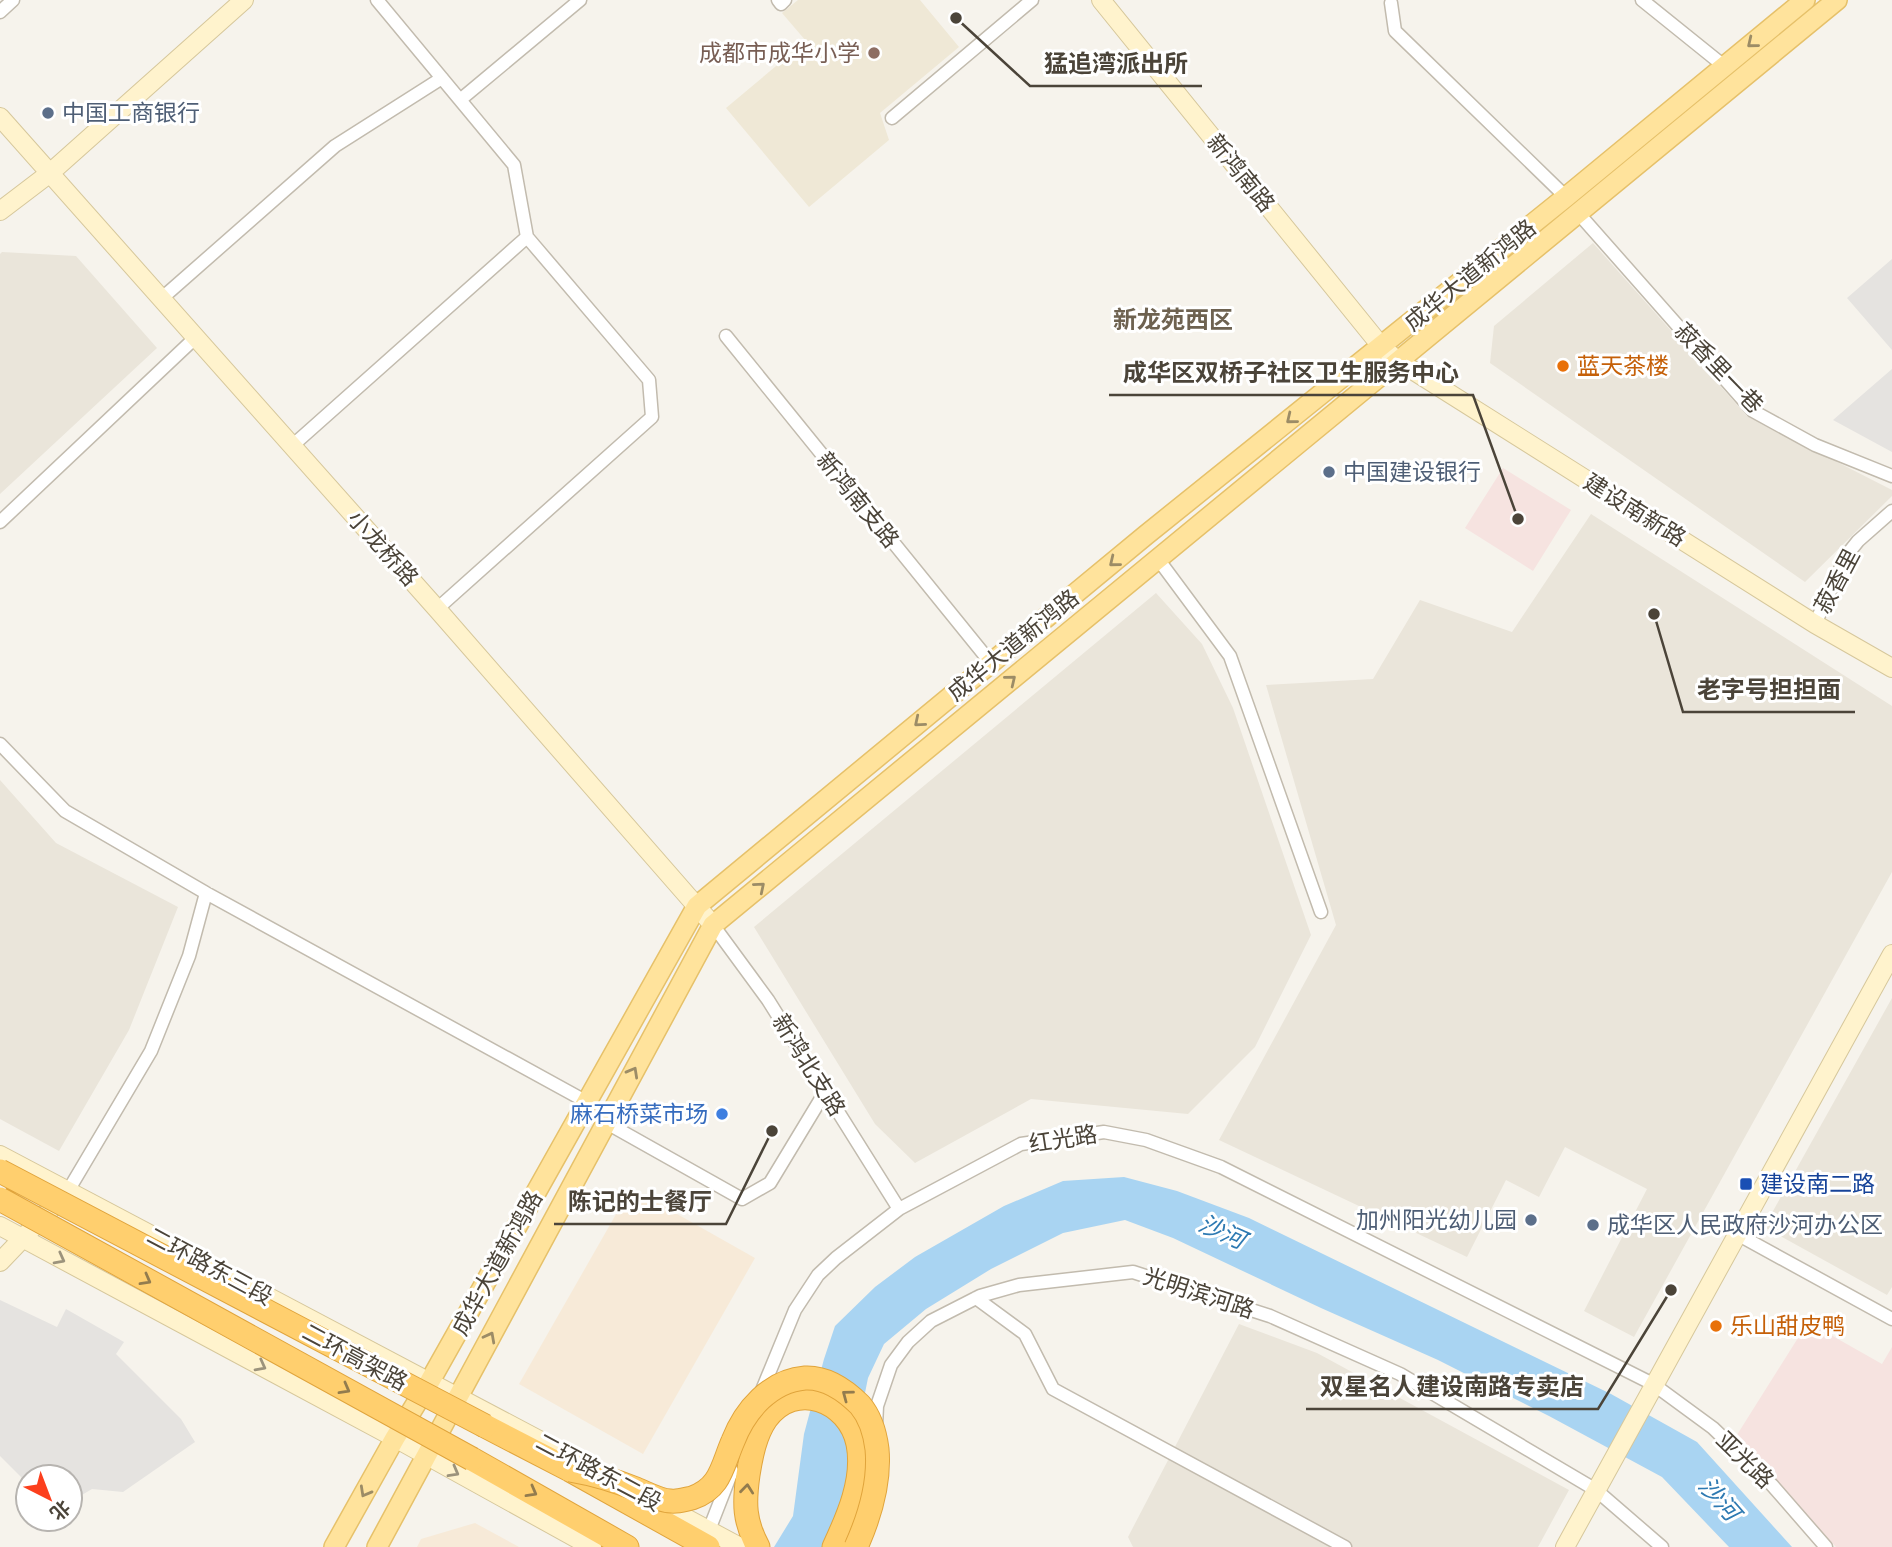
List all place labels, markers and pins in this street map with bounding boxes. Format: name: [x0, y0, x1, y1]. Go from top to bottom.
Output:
place label: 成都市成华小学: [699, 38, 860, 68]
callout: 猛追湾派出所: [1030, 41, 1202, 86]
marker: 成都市成华小学: [866, 45, 882, 61]
place label: 中国工商银行: [62, 98, 200, 128]
marker: 中国工商银行: [40, 105, 56, 121]
callout: 成华区双桥子社区卫生服务中心: [1109, 350, 1473, 395]
place label: 蓝天茶楼: [1577, 351, 1669, 381]
marker: 蓝天茶楼: [1555, 358, 1571, 374]
place label: 中国建设银行: [1343, 457, 1481, 487]
marker: 中国建设银行: [1321, 464, 1337, 480]
callout: 老字号担担面: [1683, 667, 1855, 712]
place label: 麻石桥菜市场: [570, 1099, 708, 1129]
marker: 麻石桥菜市场: [714, 1106, 730, 1122]
place label: 建设南二路: [1760, 1169, 1875, 1199]
marker: 建设南二路: [1738, 1176, 1754, 1192]
callout: 陈记的士餐厅: [554, 1179, 726, 1224]
place label: 加州阳光幼儿园: [1356, 1205, 1517, 1235]
place label: 成华区人民政府沙河办公区: [1607, 1210, 1883, 1240]
marker: 加州阳光幼儿园: [1523, 1212, 1539, 1228]
marker: 成华区人民政府沙河办公区: [1585, 1217, 1601, 1233]
place label: 乐山甜皮鸭: [1730, 1311, 1845, 1341]
marker: 乐山甜皮鸭: [1708, 1318, 1724, 1334]
callout: 双星名人建设南路专卖店: [1306, 1364, 1598, 1409]

